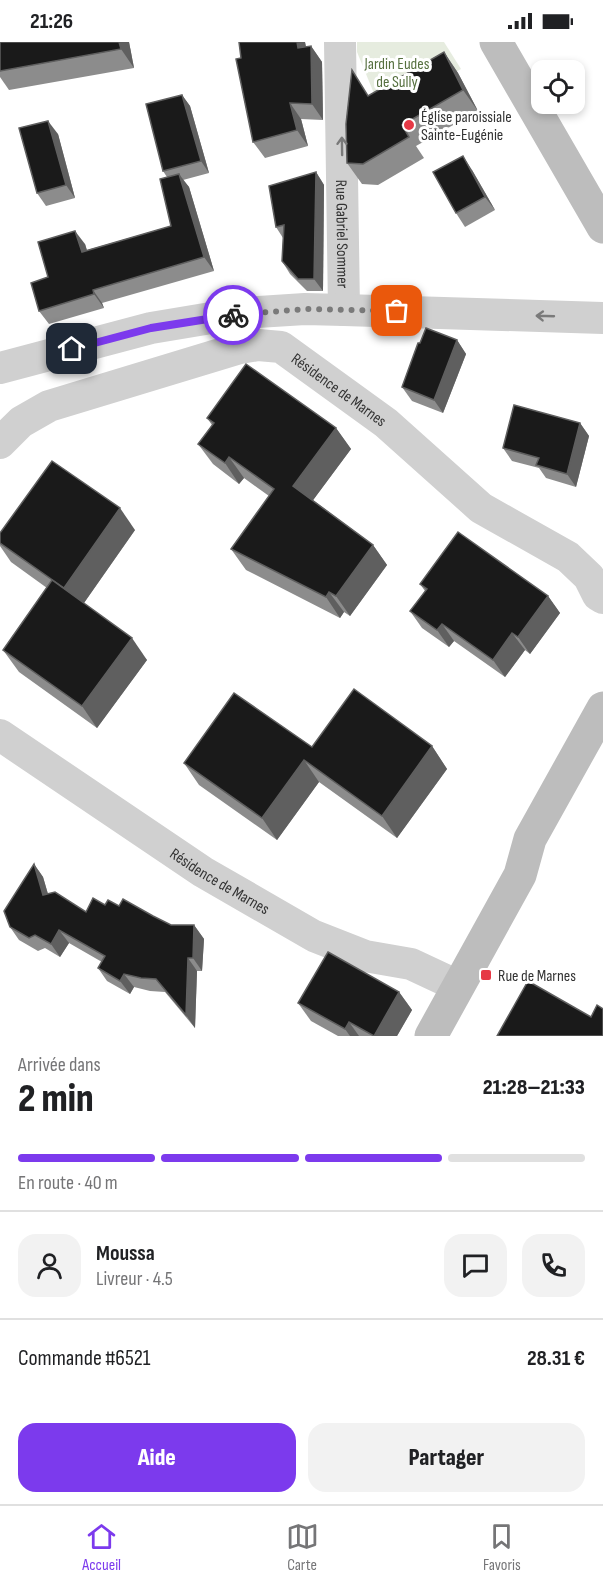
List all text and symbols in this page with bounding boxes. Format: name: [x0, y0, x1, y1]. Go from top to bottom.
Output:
text: 21:26: [30, 8, 73, 35]
park label: Jardin Eudes de Sully: [364, 55, 430, 92]
map controls: [531, 60, 585, 114]
button: locate: [531, 60, 585, 114]
place label: Église paroissiale Sainte-Eugénie: [421, 108, 512, 145]
marker: Église paroissiale Sainte-Eugénie: [402, 118, 416, 132]
one-way arrow: [336, 137, 348, 157]
street label: Rue Gabriel Sommer: [331, 180, 352, 289]
courier: [203, 285, 263, 345]
pin: [371, 285, 422, 336]
icon: bag: [380, 294, 413, 327]
icon: bike: [217, 299, 250, 332]
one-way arrow: [535, 310, 555, 322]
pin: [46, 323, 97, 374]
icon: home: [55, 332, 88, 365]
street label: Résidence de Marnes: [287, 350, 390, 431]
street label: Résidence de Marnes: [166, 845, 273, 919]
place label: Rue de Marnes: [498, 967, 576, 986]
marker: Rue de Marnes: [479, 968, 493, 982]
text: Arrivée dans: [18, 1053, 101, 1077]
text: 21:28–21:33: [483, 1074, 585, 1101]
text: 2 min: [18, 1076, 94, 1123]
text: En route · 40 m: [18, 1171, 118, 1195]
button: person: [18, 1234, 81, 1297]
button: chat: [444, 1234, 507, 1297]
button: phone: [522, 1234, 585, 1297]
text: Moussa: [96, 1240, 155, 1267]
text: Livreur · 4.5: [96, 1267, 173, 1291]
text: Commande #6521: [18, 1345, 151, 1372]
text: 28.31 €: [527, 1345, 585, 1372]
button: Aide: [18, 1423, 296, 1492]
button: Partager: [308, 1423, 585, 1492]
tab: Accueil: [82, 1520, 121, 1575]
tab: Carte: [286, 1520, 319, 1575]
tab: Favoris: [483, 1520, 521, 1575]

